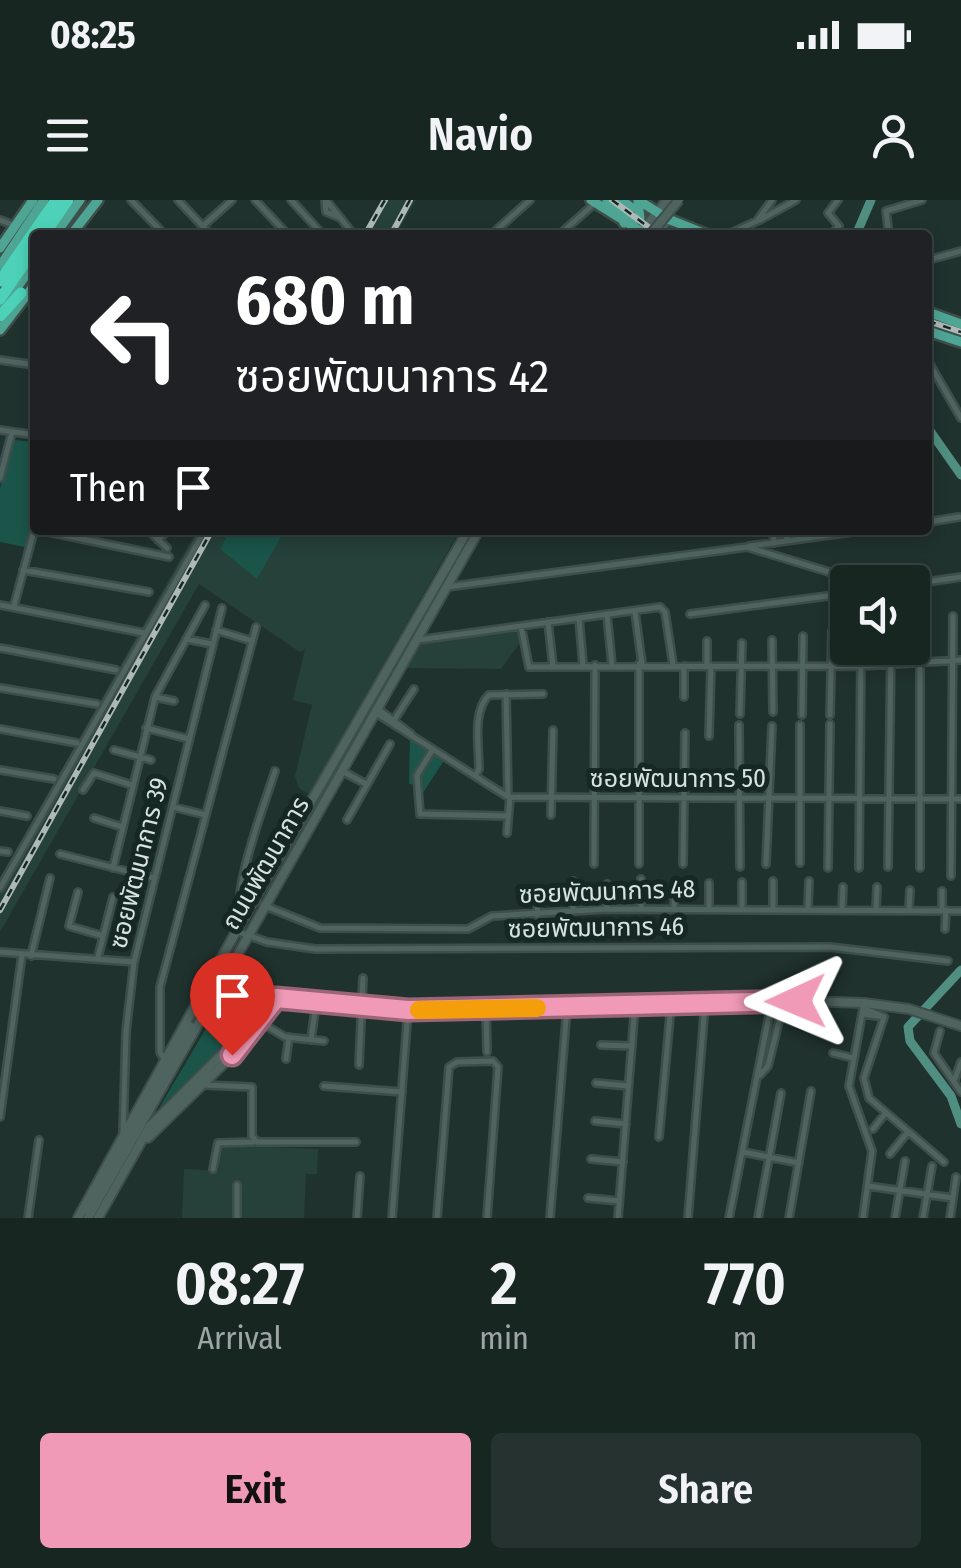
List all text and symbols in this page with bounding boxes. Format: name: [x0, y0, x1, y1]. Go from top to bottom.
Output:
text: 08:25: [50, 12, 136, 58]
icon: menu: [40, 108, 95, 163]
text: Navio: [428, 108, 533, 162]
icon: person: [866, 108, 921, 163]
text: 680 m: [235, 259, 415, 343]
icon: left: [70, 270, 200, 400]
text: ซอยพัฒนาการ 42: [235, 350, 549, 404]
icon: arrive: [166, 460, 221, 515]
text: Then: [70, 465, 146, 511]
map controls: [830, 565, 930, 665]
button: sound: [830, 565, 930, 665]
street label: ซอยพัฒนาการ 50: [590, 764, 766, 794]
street label: ซอยพัฒนาการ 39: [103, 775, 175, 952]
street label: ถนนพัฒนาการ: [216, 792, 316, 935]
street label: ซอยพัฒนาการ 48: [518, 874, 696, 910]
street label: ซอยพัฒนาการ 46: [508, 911, 684, 945]
position arrow: [744, 949, 848, 1053]
pin: [190, 953, 275, 1056]
icon: arrive: [205, 968, 260, 1023]
text: 08:27: [175, 1248, 305, 1320]
text: 2: [490, 1248, 518, 1320]
text: 770: [704, 1248, 786, 1320]
text: Arrival: [197, 1319, 282, 1357]
text: min: [479, 1319, 529, 1357]
text: m: [733, 1319, 757, 1357]
button: Exit: [40, 1433, 471, 1548]
button: Share: [491, 1433, 921, 1548]

